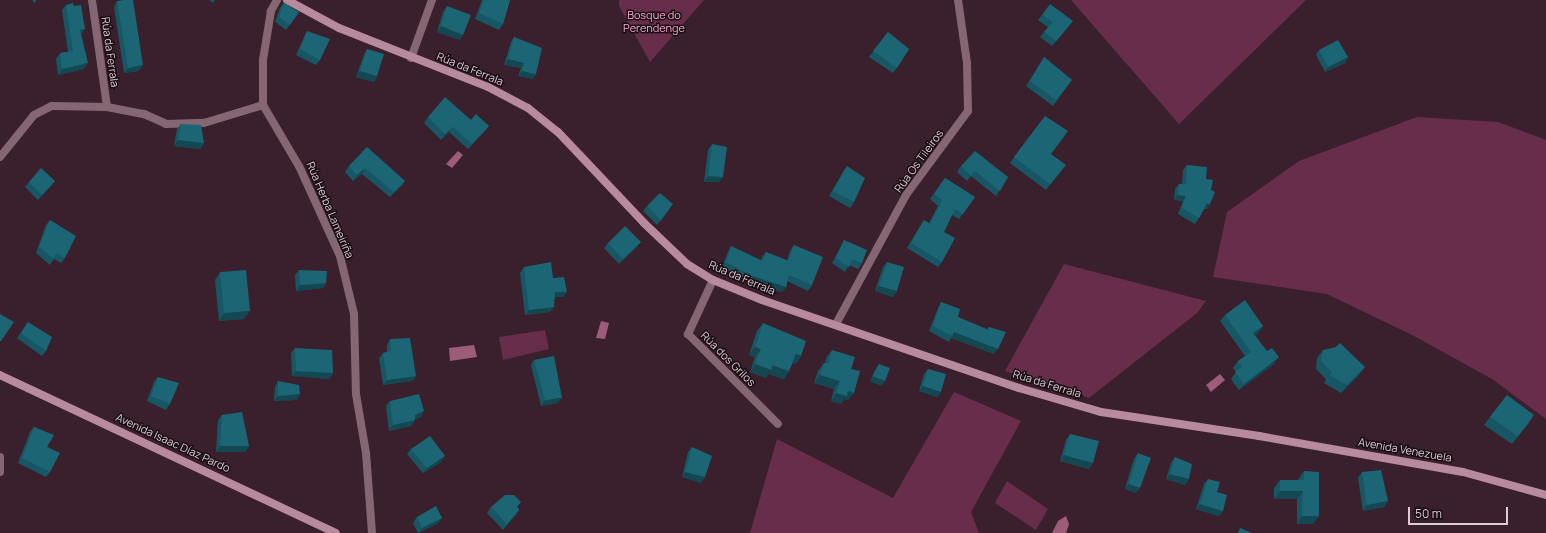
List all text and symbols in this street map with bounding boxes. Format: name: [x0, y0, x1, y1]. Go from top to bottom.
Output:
park label: Bosque do Perendenge: [623, 9, 685, 35]
street label: Rúa da Ferrala: [99, 16, 121, 88]
street label: Rúa da Ferrala: [435, 50, 505, 88]
street label: Rúa Os Tileiros: [892, 127, 946, 195]
street label: Rúa Herba Lameiriña: [304, 160, 356, 260]
street label: Rúa da Ferrala: [707, 258, 777, 298]
street label: Rúa dos Grilos: [698, 329, 758, 389]
street label: Rúa da Ferrala: [1011, 367, 1083, 401]
street label: Avenida Isaac Díaz Pardo: [114, 411, 232, 475]
street label: Avenida Venezuela: [1357, 435, 1453, 465]
scale bar: [1410, 499, 1510, 525]
text: 50 m: [1415, 505, 1442, 522]

